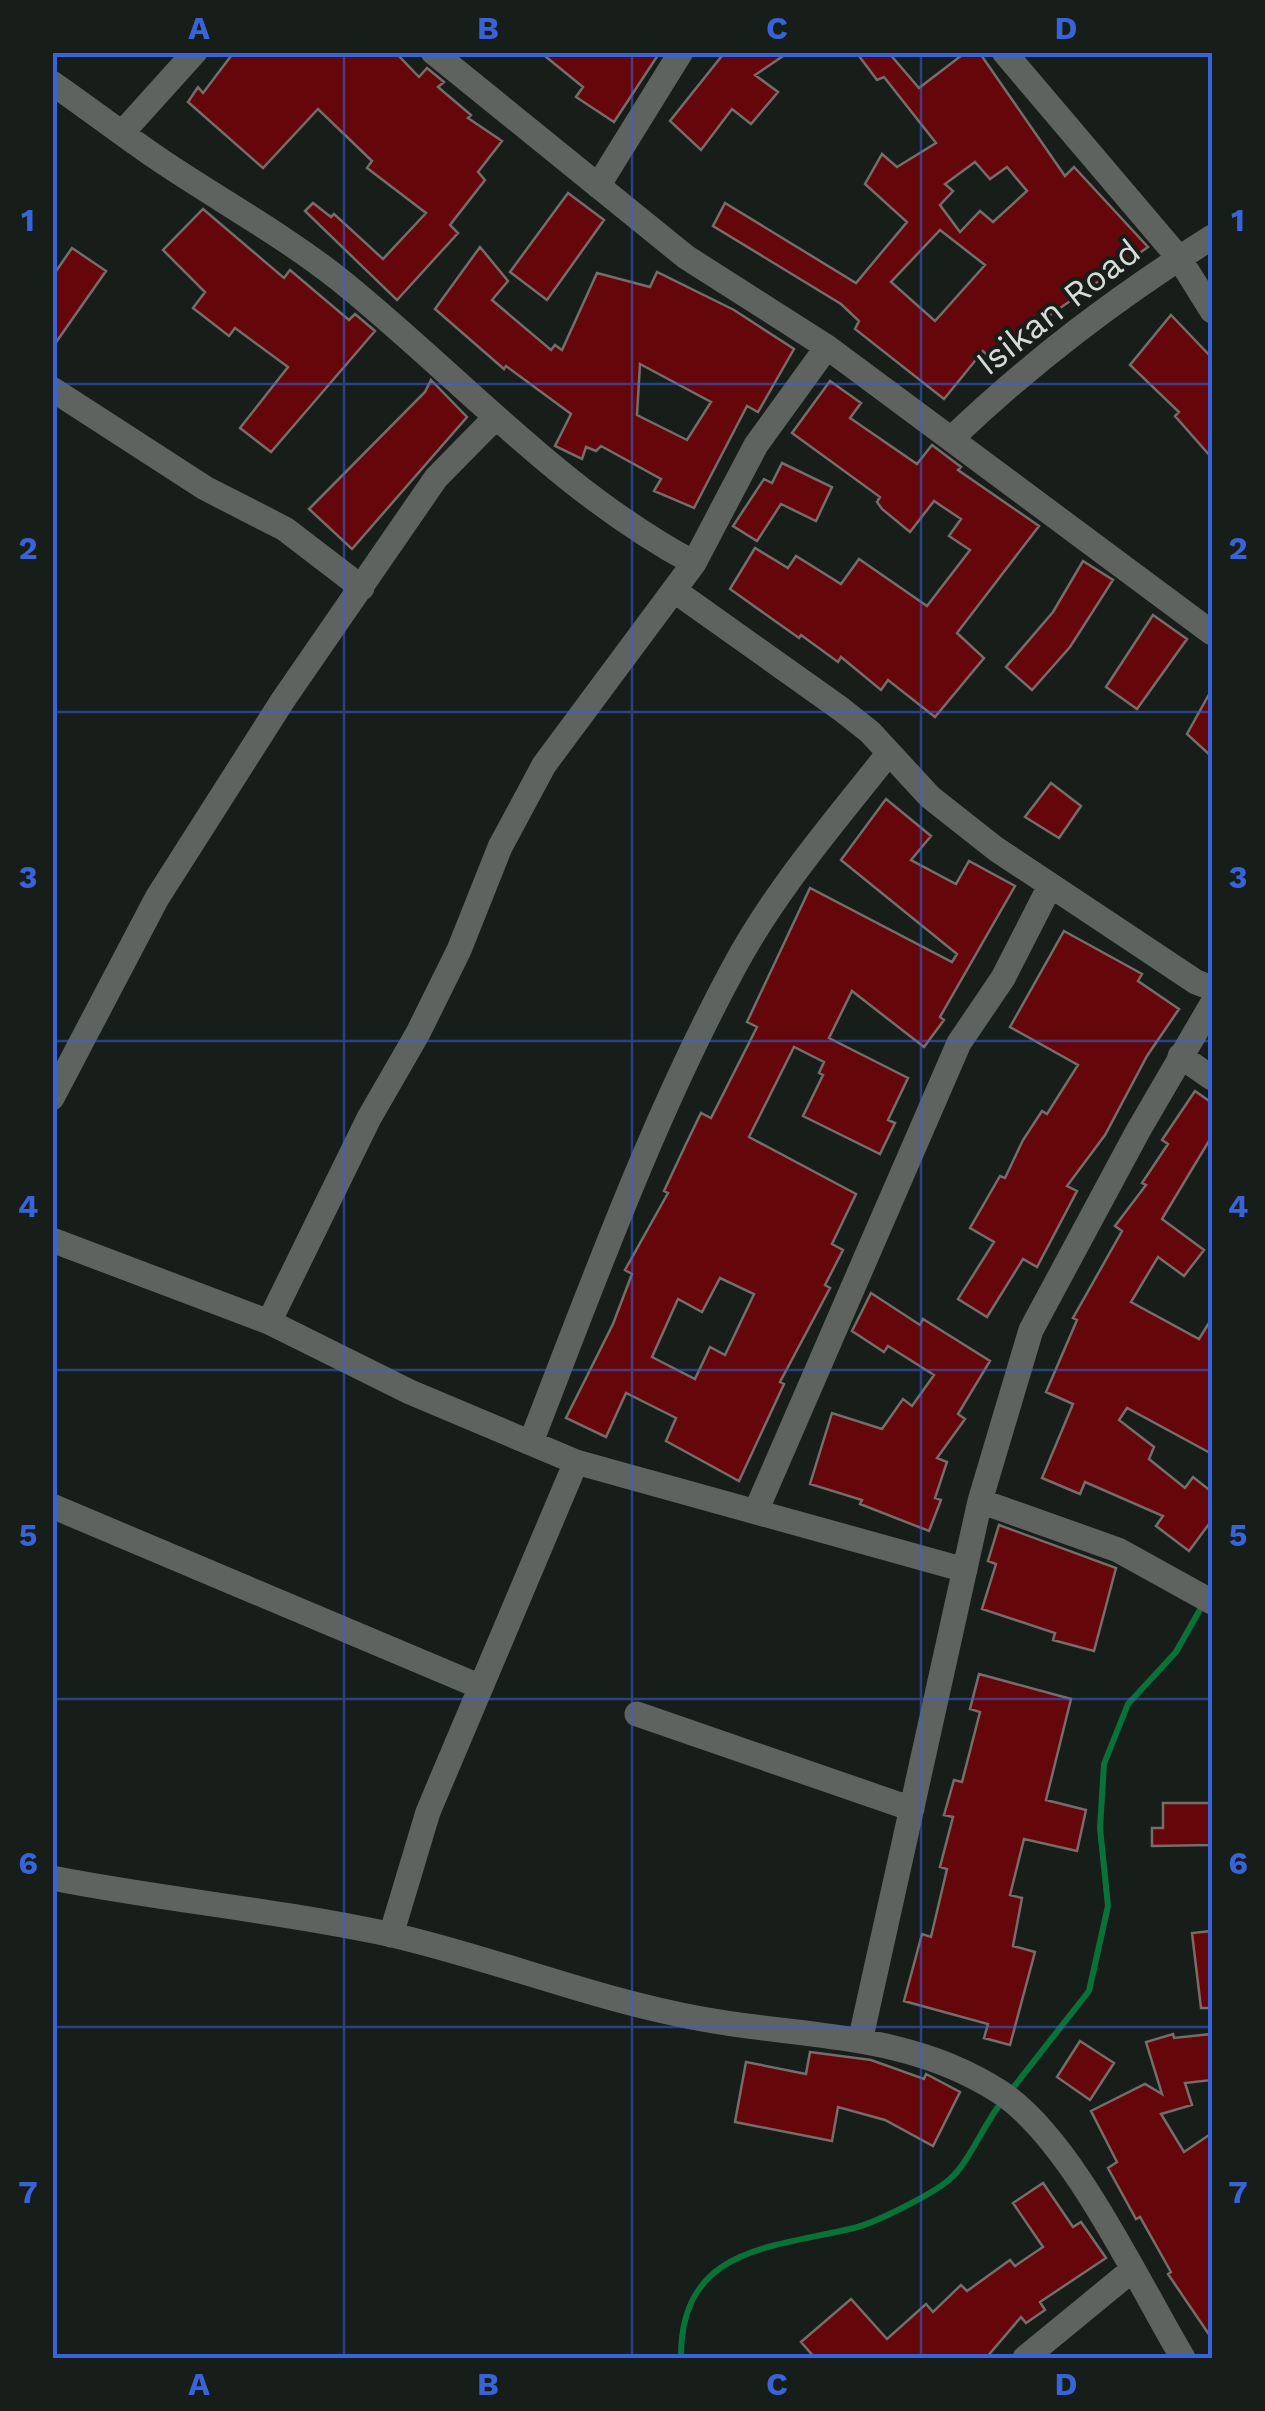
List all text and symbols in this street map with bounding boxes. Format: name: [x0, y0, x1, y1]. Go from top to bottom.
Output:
text: A: [188, 9, 210, 47]
text: B: [477, 9, 499, 47]
text: C: [766, 9, 788, 47]
text: D: [1055, 9, 1077, 47]
text: 1: [21, 201, 35, 239]
text: 1: [1231, 201, 1245, 239]
street label: Isikan Road: [968, 230, 1148, 384]
text: 2: [18, 529, 38, 567]
text: 2: [1228, 529, 1248, 567]
text: 3: [19, 858, 37, 896]
text: 3: [1229, 858, 1247, 896]
text: 4: [18, 1187, 38, 1225]
text: 4: [1228, 1187, 1248, 1225]
text: 5: [19, 1516, 37, 1554]
text: 5: [1229, 1516, 1247, 1554]
text: 6: [18, 1844, 38, 1882]
text: 6: [1228, 1844, 1248, 1882]
text: 7: [18, 2173, 38, 2211]
text: 7: [1228, 2173, 1248, 2211]
text: A: [188, 2365, 210, 2403]
text: B: [477, 2365, 499, 2403]
text: C: [766, 2365, 788, 2403]
text: D: [1055, 2365, 1077, 2403]

